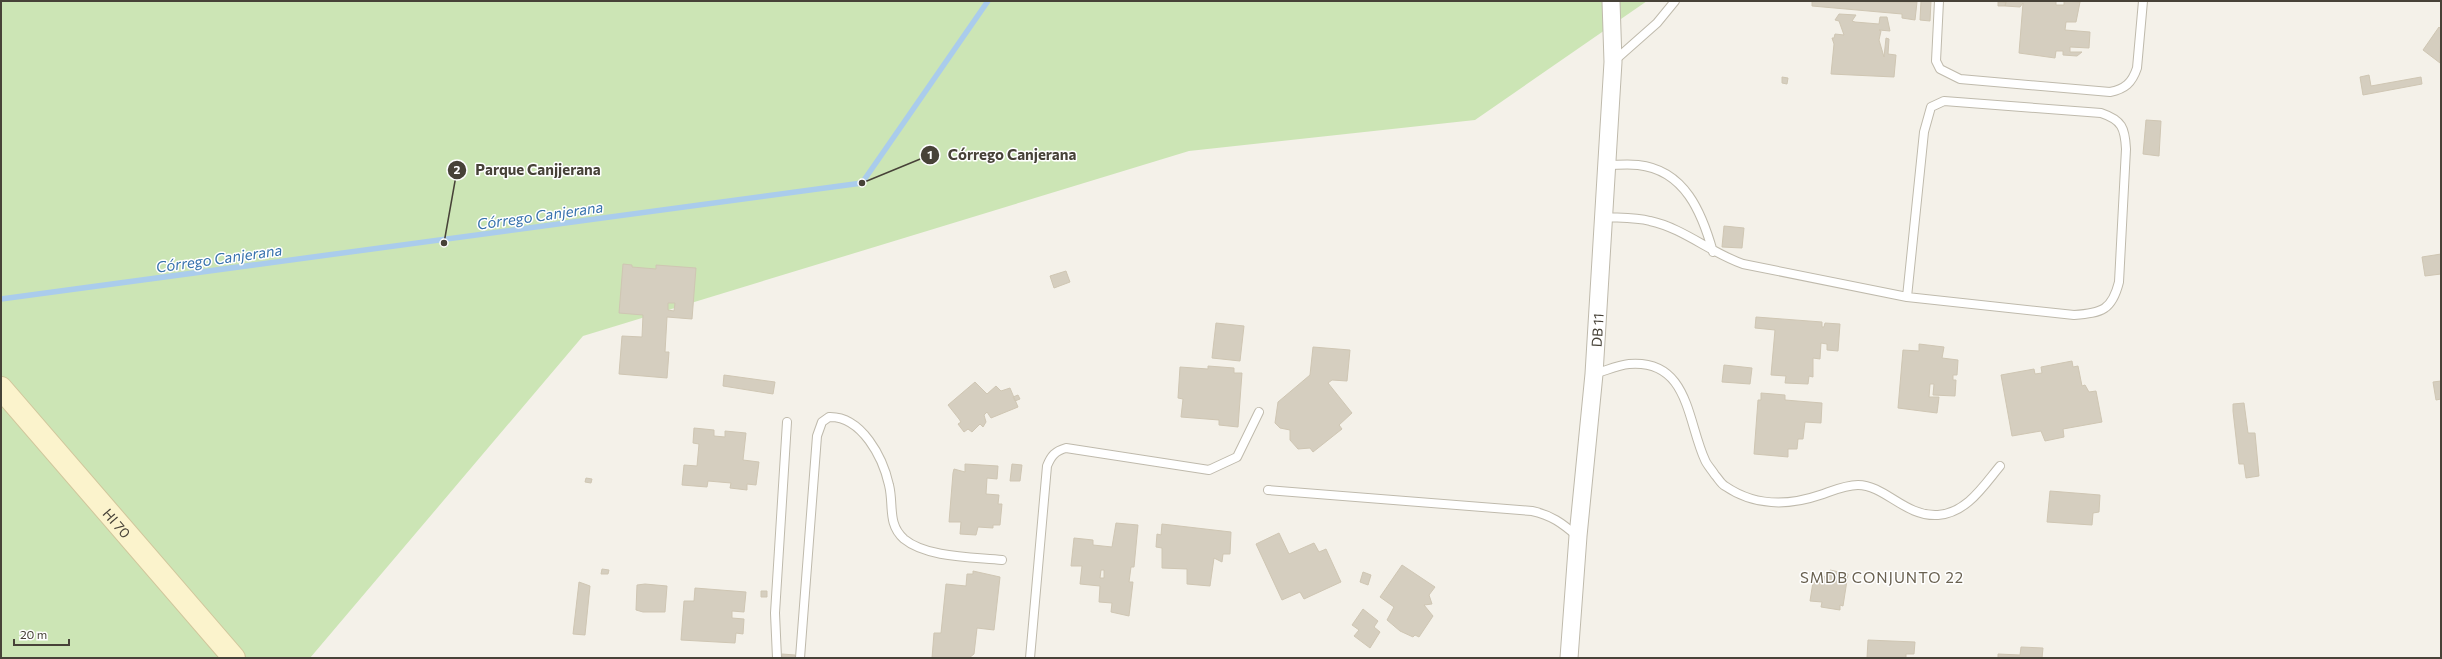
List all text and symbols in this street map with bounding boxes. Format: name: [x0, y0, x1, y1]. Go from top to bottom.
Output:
callout: Córrego Canjerana: [920, 141, 1085, 168]
text: Córrego Canjerana: [948, 145, 1076, 163]
text: 1: [927, 147, 933, 161]
callout: Parque Canjjerana: [447, 156, 608, 183]
text: Parque Canjjerana: [475, 160, 601, 178]
text: 2: [454, 162, 461, 176]
water label: Córrego Canjerana: [476, 197, 604, 233]
water label: Córrego Canjerana: [155, 240, 283, 276]
street label: DB 11: [1587, 313, 1606, 348]
street label: HI 70: [100, 504, 135, 541]
district label: SMDB CONJUNTO 22: [1800, 568, 1964, 586]
scale bar: [14, 621, 69, 647]
text: 20 m: [20, 627, 47, 641]

